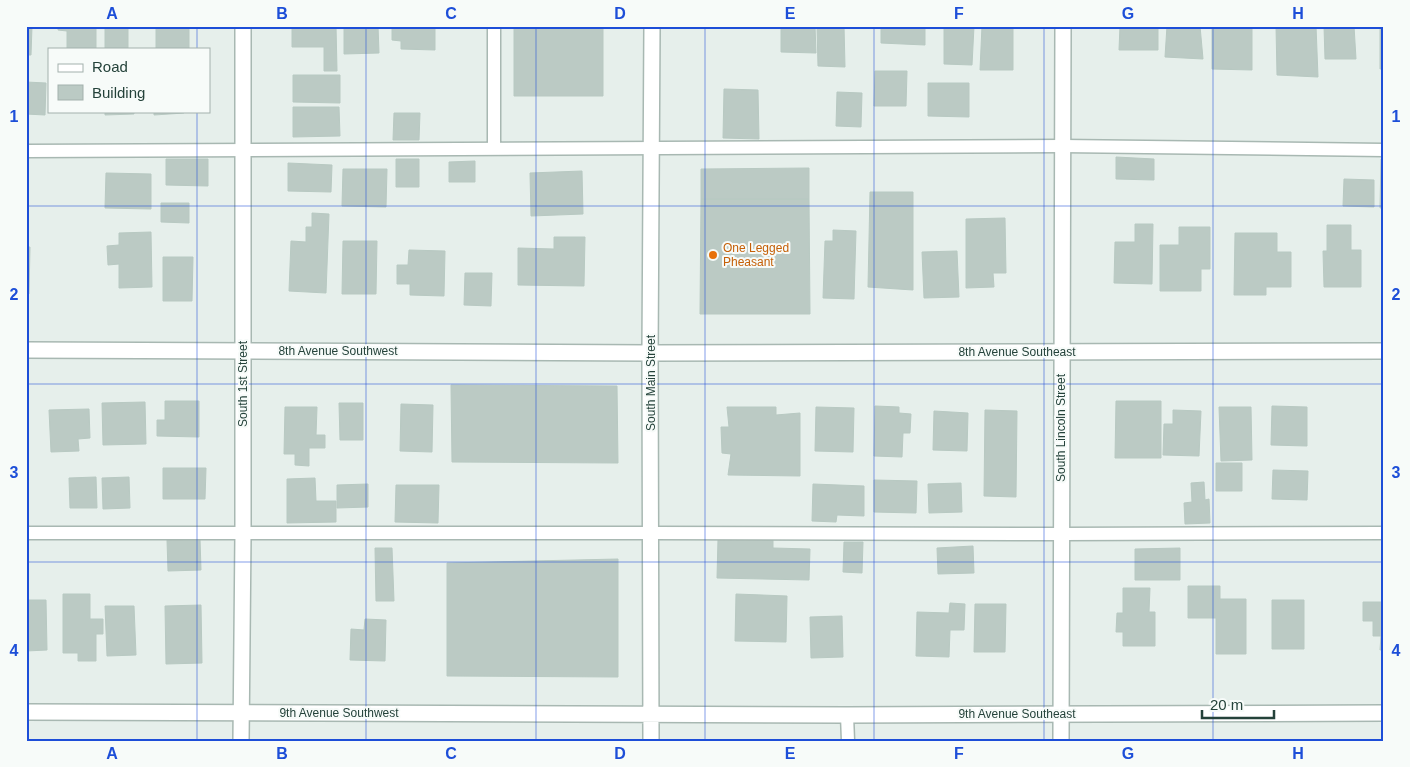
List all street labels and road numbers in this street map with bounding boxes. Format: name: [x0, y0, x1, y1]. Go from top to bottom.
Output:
street label: South Main Street: [644, 334, 658, 431]
street label: South 1st Street: [236, 340, 250, 427]
street label: 8th Avenue Southwest: [278, 344, 398, 358]
street label: 8th Avenue Southeast: [958, 345, 1076, 359]
street label: South Lincoln Street: [1054, 373, 1068, 482]
street label: 9th Avenue Southwest: [279, 706, 399, 720]
street label: 9th Avenue Southeast: [958, 707, 1076, 721]

